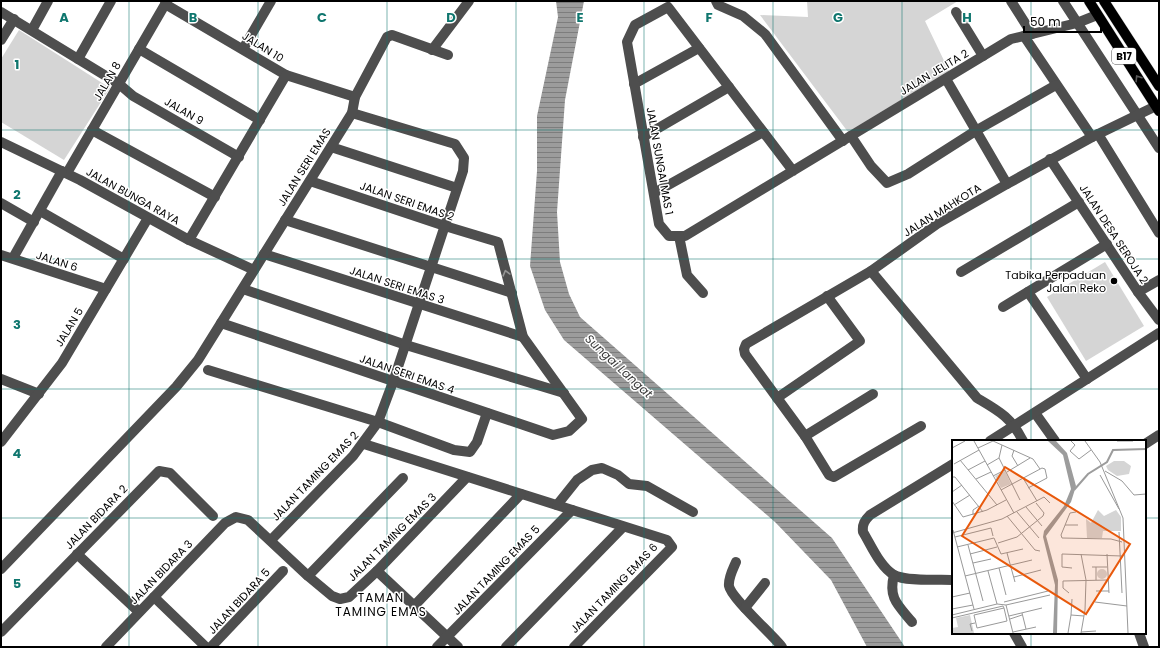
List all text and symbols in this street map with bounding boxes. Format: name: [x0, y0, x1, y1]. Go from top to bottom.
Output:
text: A: [59, 8, 69, 27]
text: B: [189, 8, 198, 27]
text: C: [317, 8, 327, 27]
text: D: [446, 8, 456, 27]
text: E: [576, 8, 584, 27]
text: F: [705, 8, 713, 27]
text: G: [833, 8, 843, 27]
text: H: [962, 8, 972, 27]
scale bar: [1024, 8, 1101, 34]
text: 50 m: [1030, 13, 1061, 30]
street label: JALAN 10: [239, 28, 287, 66]
street label: JALAN JELITA 2: [897, 45, 971, 99]
road number: B17: [1112, 48, 1136, 64]
text: 1: [15, 55, 19, 74]
street label: JALAN 8: [89, 58, 125, 104]
one-way arrow: [1136, 76, 1143, 83]
street label: JALAN 9: [161, 93, 207, 129]
street label: JALAN SUNGAI MAS 1: [643, 106, 677, 216]
street label: JALAN SERI EMAS: [274, 125, 334, 209]
street label: JALAN BUNGA RAYA: [83, 164, 183, 229]
street label: JALAN SERI EMAS 2: [358, 177, 456, 225]
street label: JALAN MAHKOTA: [900, 179, 985, 240]
street label: JALAN DESA SEROJA 2: [1076, 181, 1152, 287]
text: 2: [13, 185, 21, 204]
street label: JALAN 6: [34, 247, 80, 275]
street label: JALAN SERI EMAS 3: [347, 262, 447, 308]
place label: Tabika Perpaduan Jalan Reko: [1005, 267, 1106, 296]
one-way arrow: [502, 269, 511, 276]
marker: Tabika Perpaduan Jalan Reko: [1109, 276, 1119, 286]
street label: JALAN 5: [51, 304, 87, 350]
text: 3: [13, 315, 21, 334]
water label: Sungai Langat: [582, 330, 657, 402]
street label: JALAN SERI EMAS 4: [357, 350, 457, 398]
street label: JALAN TAMING EMAS 2: [268, 428, 362, 524]
inset map: [952, 440, 1146, 634]
text: 4: [13, 444, 22, 463]
street label: JALAN BIDARA 2: [61, 481, 131, 553]
street label: JALAN TAMING EMAS 3: [344, 489, 440, 585]
street label: JALAN TAMING EMAS 5: [449, 521, 543, 619]
street label: JALAN BIDARA 3: [126, 536, 196, 608]
street label: JALAN TAMING EMAS 6: [567, 539, 661, 637]
street label: JALAN BIDARA 5: [204, 565, 274, 637]
text: 5: [13, 574, 21, 593]
district label: TAMAN TAMING EMAS: [335, 589, 427, 620]

